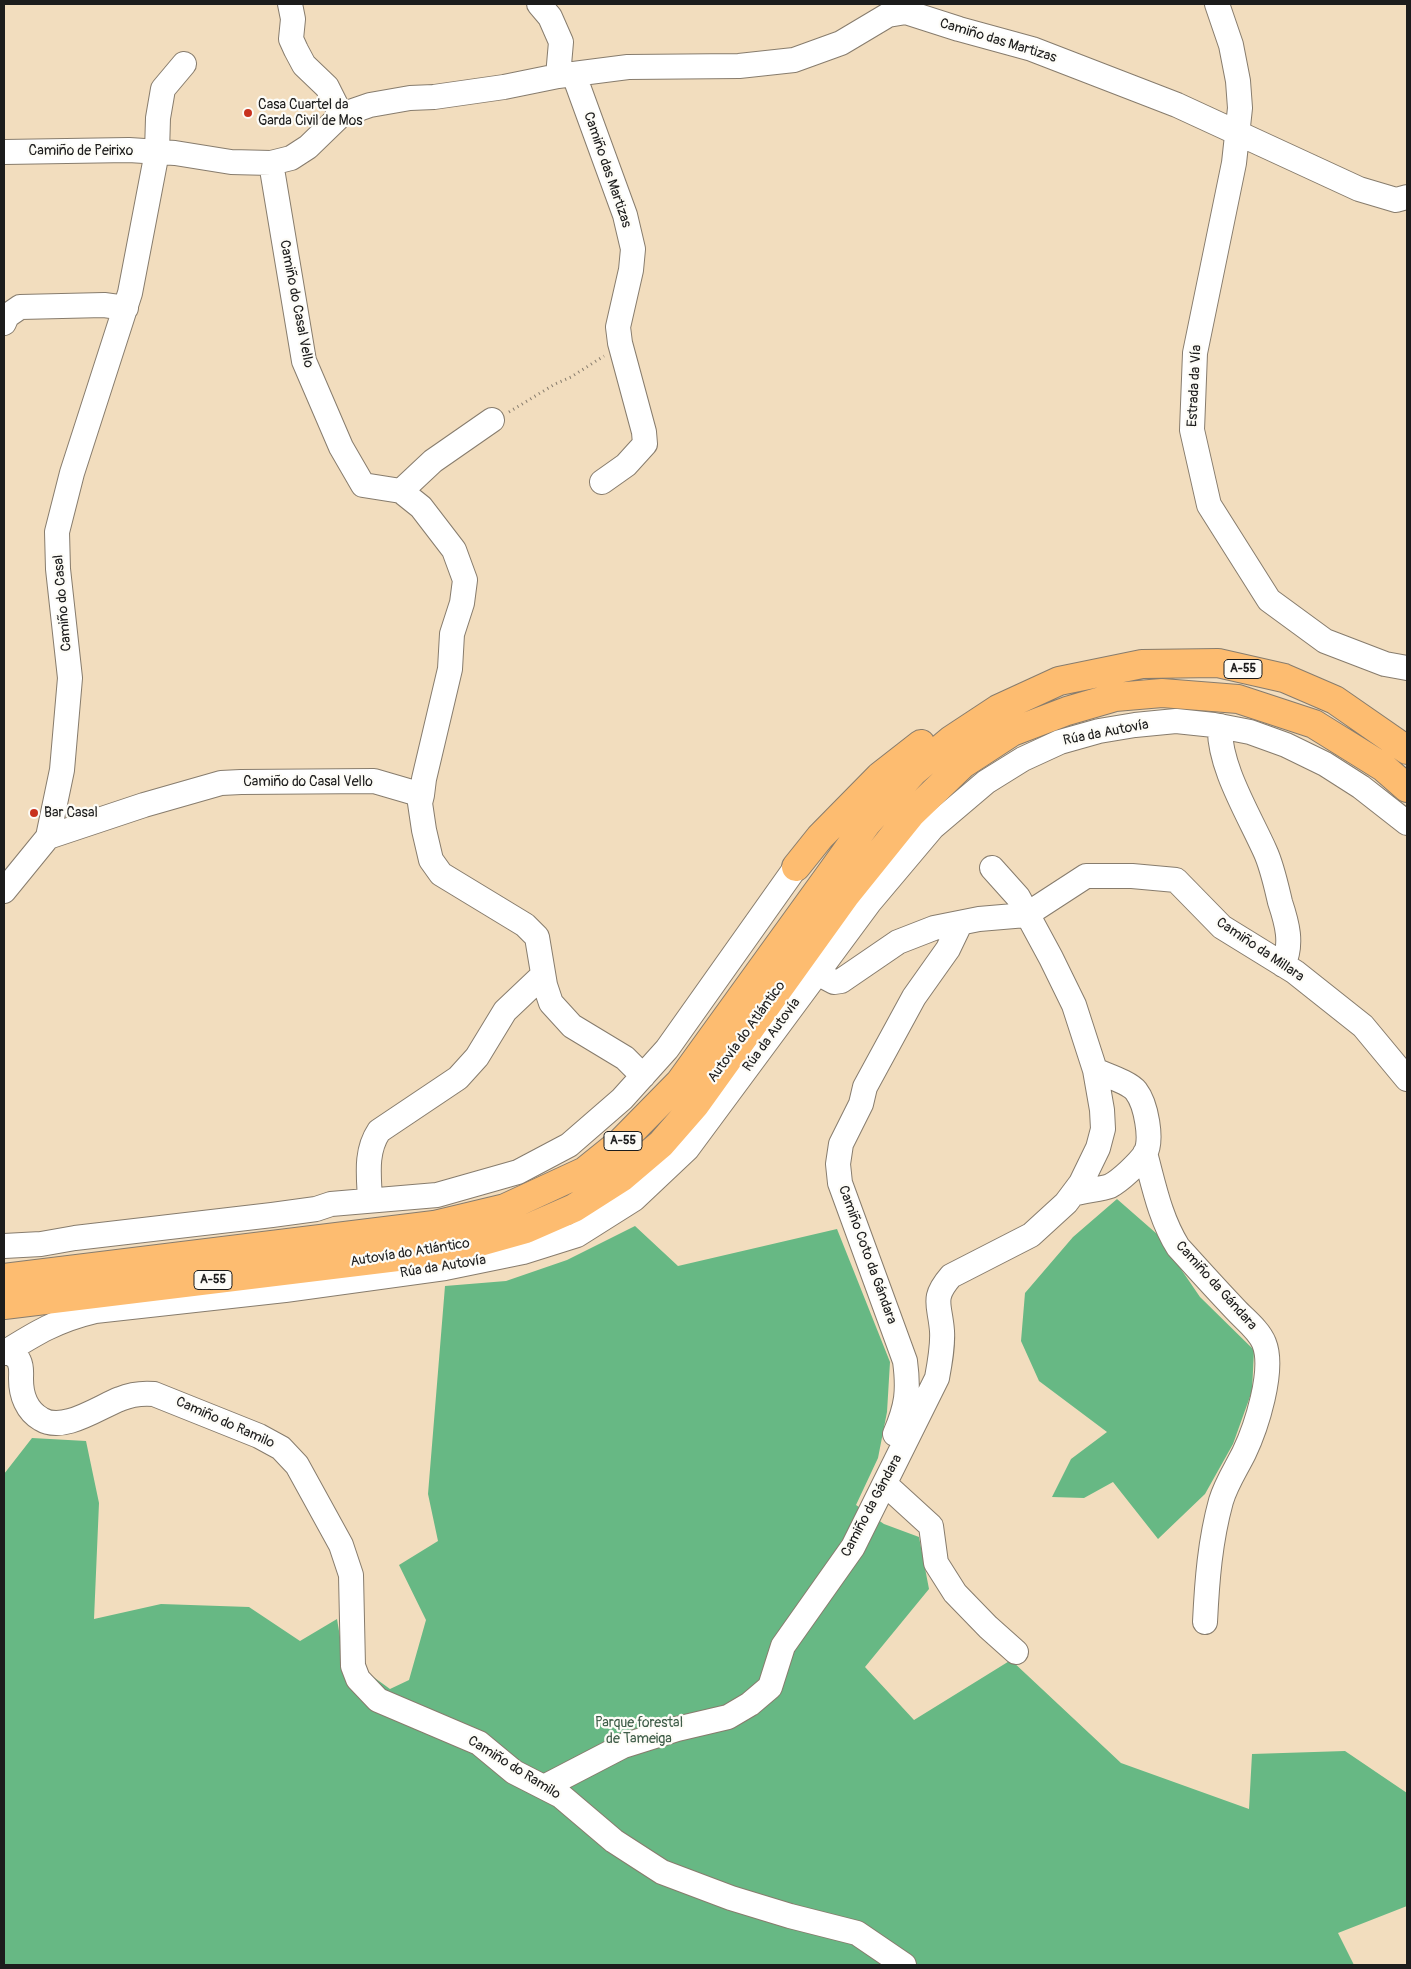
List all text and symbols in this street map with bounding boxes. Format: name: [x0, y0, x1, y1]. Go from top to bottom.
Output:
street label: Camiño das Martizas: [938, 15, 1058, 67]
place label: Casa Cuartel da Garda Civil de Mos: [258, 97, 362, 130]
marker: Casa Cuartel da Garda Civil de Mos: [242, 107, 254, 119]
street label: Camiño das Martizas: [579, 110, 635, 230]
street label: Camiño de Peirixo: [29, 143, 133, 159]
street label: Camiño do Casal Vello: [275, 239, 317, 369]
street label: Estrada da Vía: [1184, 344, 1206, 428]
street label: Camiño do Casal: [50, 554, 76, 652]
road number: A-55: [1224, 660, 1262, 679]
street label: Rúa da Autovía: [1062, 716, 1150, 750]
street label: Camiño do Casal Vello: [243, 774, 373, 790]
place label: Bar Casal: [44, 805, 98, 821]
marker: Bar Casal: [28, 807, 40, 819]
street label: Camiño da Millara: [1213, 914, 1307, 986]
street label: Autovía do Atlántico: [705, 978, 789, 1086]
street label: Rúa da Autovía: [740, 995, 804, 1075]
road number: A-55: [604, 1132, 642, 1150]
street label: Camiño Coto da Gándara: [834, 1183, 900, 1327]
street label: Autovía do Atlántico: [349, 1235, 471, 1271]
street label: Camiño da Gándara: [1172, 1238, 1260, 1334]
street label: Rúa da Autovía: [399, 1252, 487, 1282]
road number: A-55: [194, 1270, 232, 1290]
street label: Camiño do Ramilo: [173, 1394, 277, 1452]
street label: Camiño da Gándara: [838, 1452, 906, 1560]
park label: Parque forestal de Tameiga: [595, 1715, 683, 1748]
street label: Camiño do Ramilo: [465, 1733, 563, 1803]

